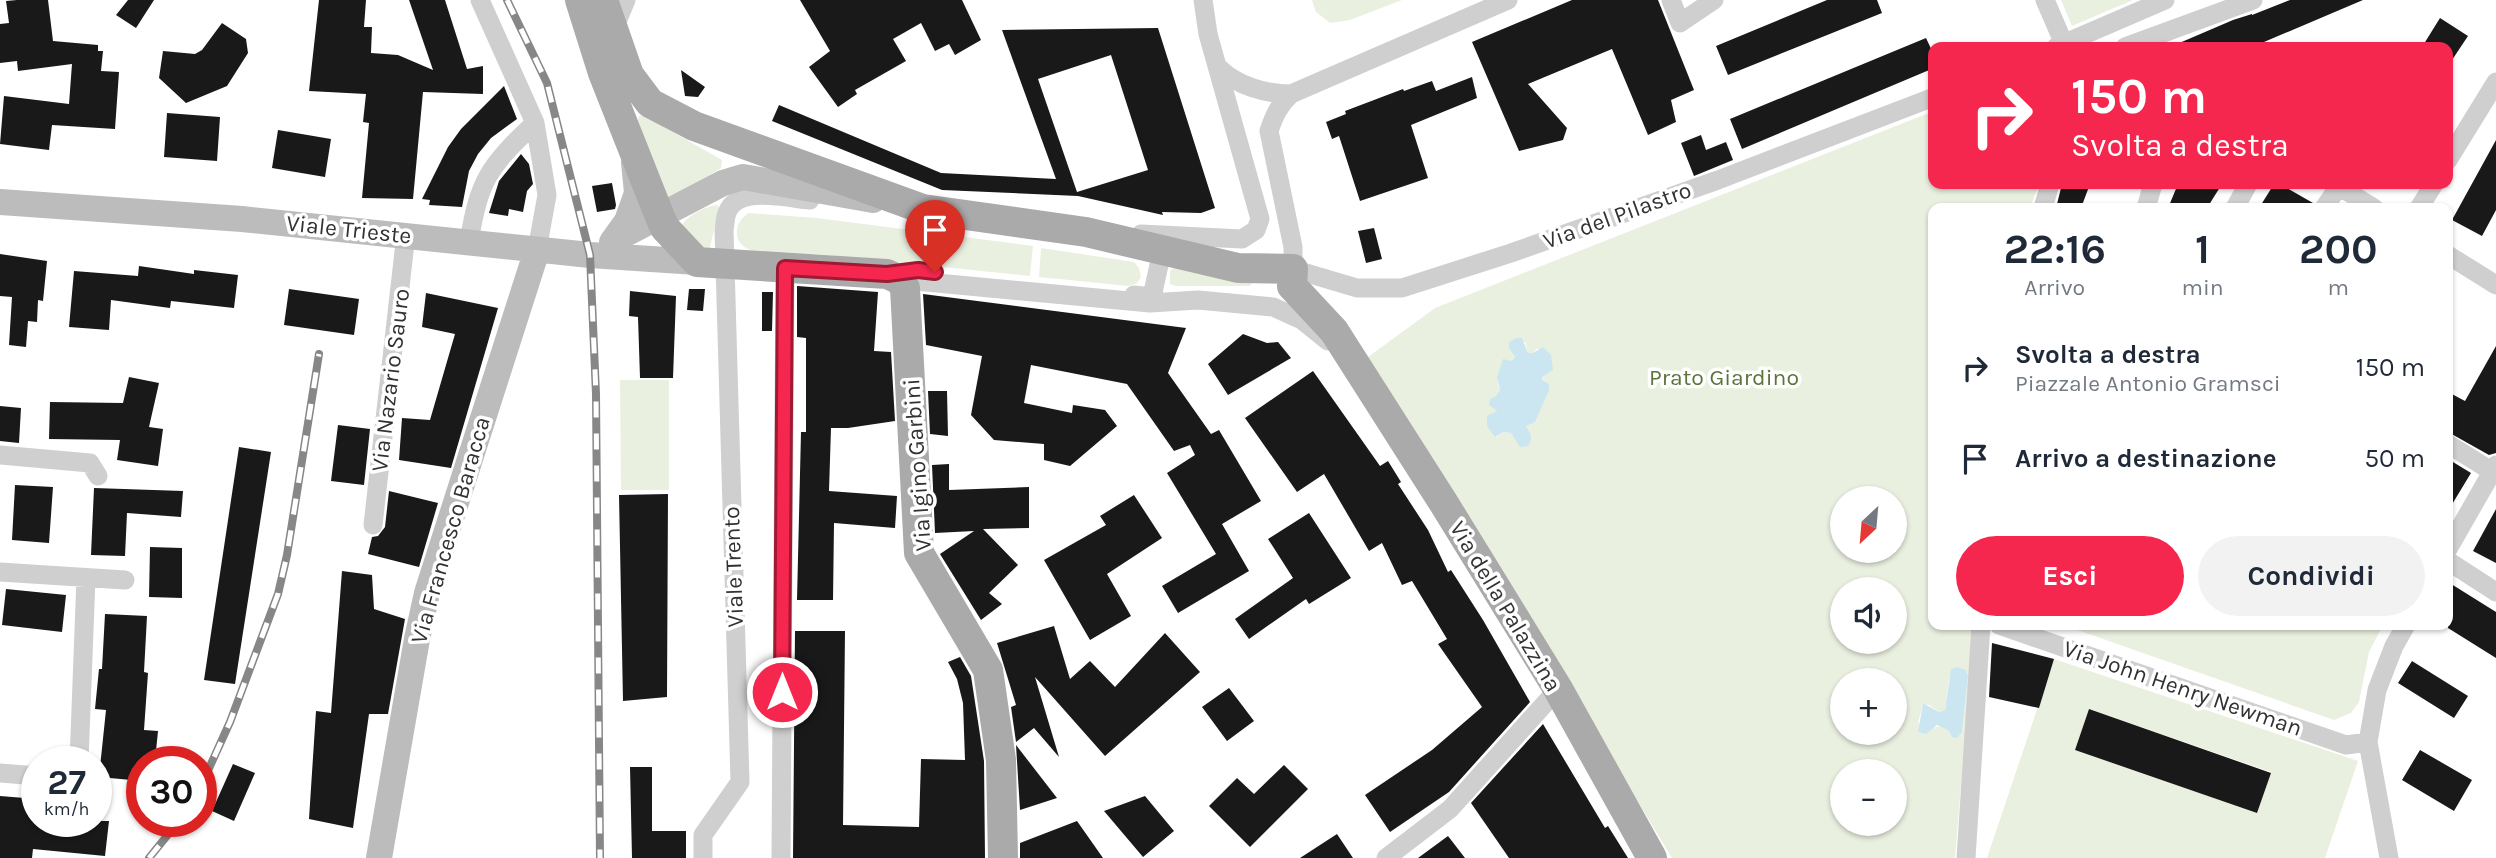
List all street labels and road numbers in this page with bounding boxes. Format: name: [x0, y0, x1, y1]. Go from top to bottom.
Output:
street label: Via del Pilastro: [1539, 176, 1695, 255]
street label: Viale Trieste: [285, 210, 413, 249]
street label: Via Nazario Sauro: [366, 287, 415, 473]
street label: Via Igino Garbini: [898, 378, 937, 552]
street label: Via Francesco Baracca: [405, 414, 496, 647]
street label: Viale Trento: [718, 506, 749, 628]
street label: Via della Palazzina: [1444, 516, 1567, 696]
street label: Via John Henry Newman: [2060, 635, 2306, 742]

